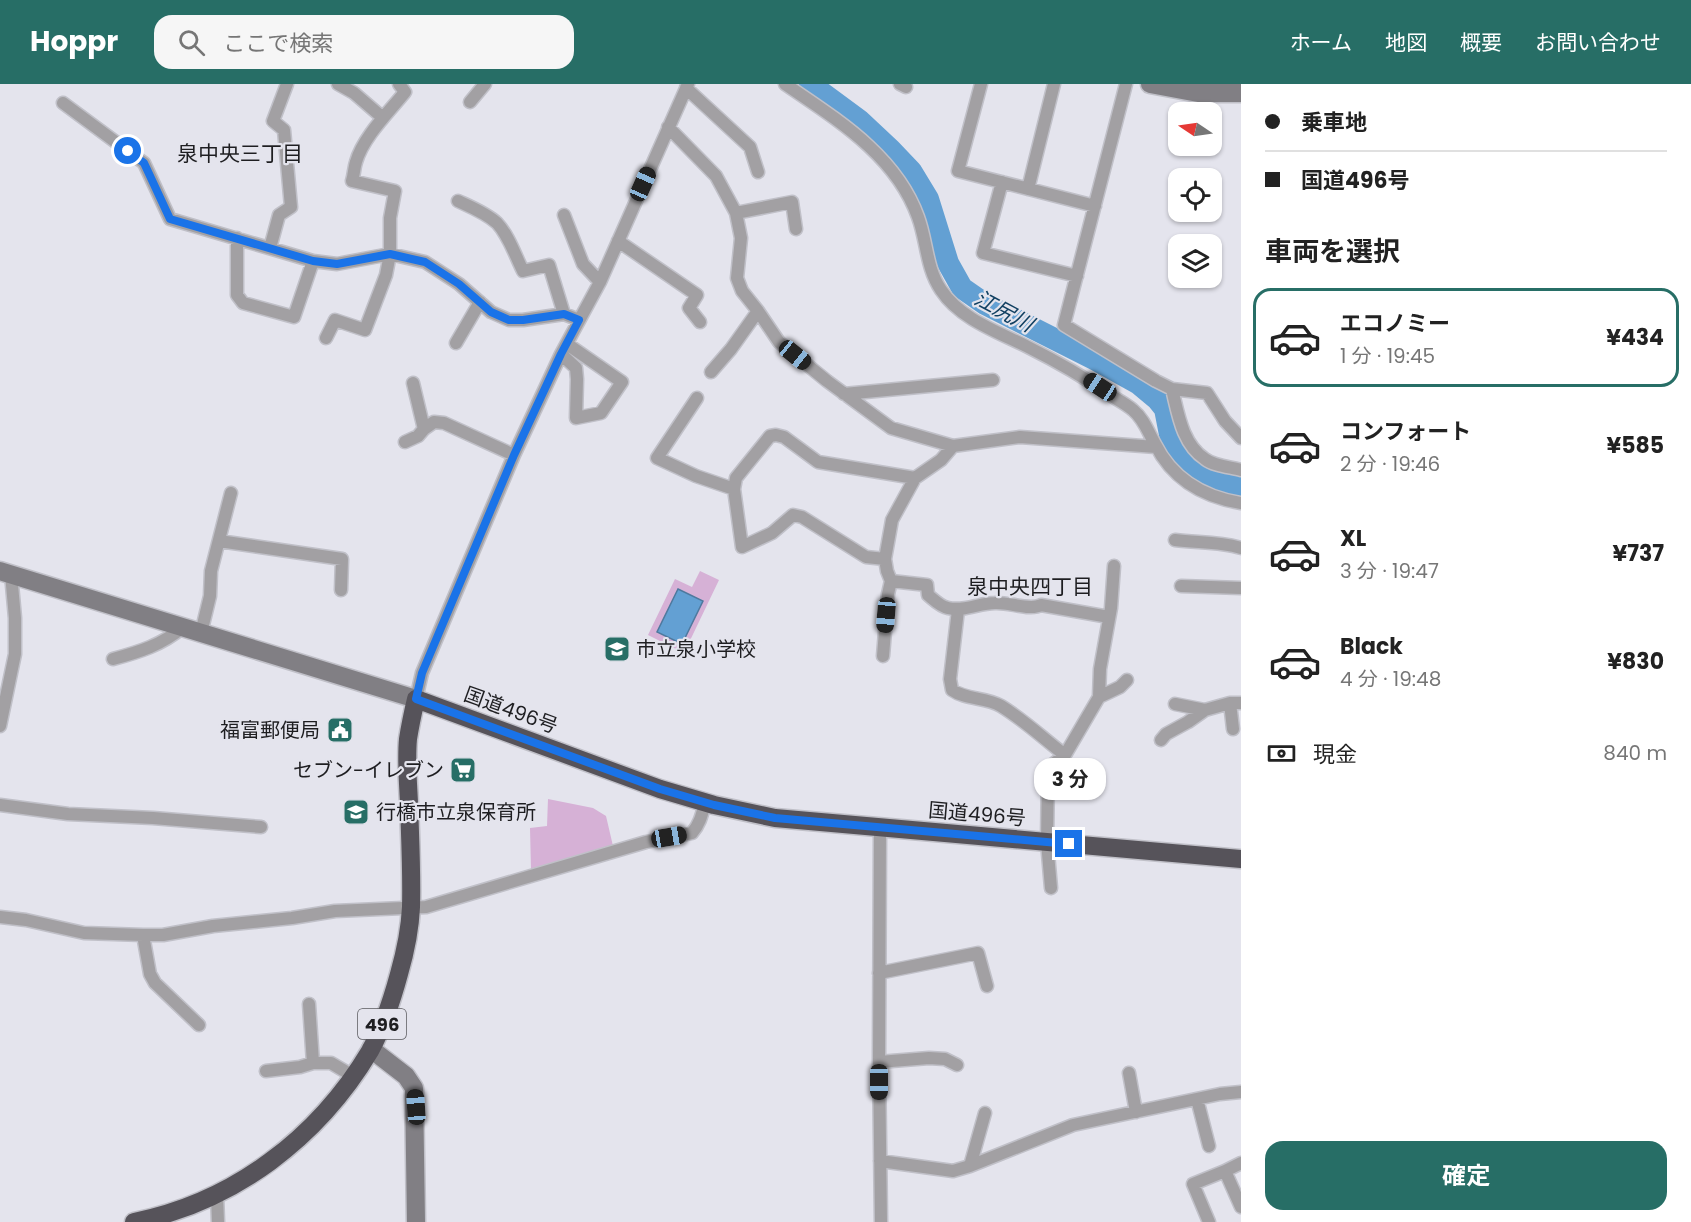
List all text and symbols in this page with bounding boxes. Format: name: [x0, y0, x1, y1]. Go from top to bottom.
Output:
search box: [154, 15, 574, 69]
text: Hoppr: [30, 22, 118, 61]
icon: search: [175, 26, 208, 59]
text: ここで検索: [223, 28, 333, 59]
text: ホーム: [1290, 28, 1352, 57]
text: 地図: [1385, 28, 1427, 57]
text: 概要: [1460, 28, 1502, 57]
text: お問い合わせ: [1535, 28, 1661, 57]
north arrow: [1168, 102, 1222, 156]
map controls: [1168, 102, 1222, 288]
text: 乗車地: [1301, 107, 1367, 138]
route start: [114, 137, 141, 164]
district label: 泉中央三丁目: [177, 139, 303, 168]
car: [627, 164, 659, 204]
text: 国道496号: [1301, 165, 1409, 196]
button: locate: [1168, 168, 1222, 222]
text: 車両を選択: [1265, 233, 1400, 270]
button: layers: [1168, 234, 1222, 288]
water label: 江尻川: [969, 283, 1040, 340]
text: エコノミー: [1340, 308, 1450, 339]
icon: car: [1268, 311, 1322, 365]
text: ¥434: [1606, 322, 1664, 353]
car: [775, 337, 815, 373]
text: 1 分 · 19:45: [1340, 342, 1435, 370]
car: [1080, 370, 1120, 404]
text: コンフォート: [1340, 416, 1471, 447]
icon: car: [1268, 419, 1322, 473]
text: ¥585: [1606, 430, 1664, 461]
text: 2 分 · 19:46: [1340, 450, 1440, 478]
text: XL: [1340, 523, 1366, 554]
icon: car: [1268, 527, 1322, 581]
text: ¥737: [1612, 538, 1664, 569]
text: 3 分 · 19:47: [1340, 557, 1439, 585]
district label: 泉中央四丁目: [967, 572, 1093, 601]
car: [875, 596, 897, 634]
text: Black: [1340, 631, 1403, 662]
school or university icon: 市立泉小学校: [602, 634, 632, 664]
place label: 市立泉小学校: [636, 635, 756, 663]
icon: car: [1268, 635, 1322, 689]
text: ¥830: [1607, 646, 1664, 677]
text: 4 分 · 19:48: [1340, 665, 1441, 693]
street label: 国道496号: [460, 680, 562, 740]
public building icon: 福富郵便局: [325, 715, 355, 745]
place label: 福富郵便局: [220, 716, 320, 744]
icon: cash: [1265, 737, 1298, 770]
text: 現金: [1313, 739, 1357, 770]
text: 840 m: [1603, 739, 1667, 767]
supermarket icon: セブン-イレブン: [448, 755, 478, 785]
place label: セブン-イレブン: [293, 756, 444, 784]
callout: 3 分: [1033, 757, 1105, 799]
text: 3 分: [1052, 765, 1088, 793]
street label: 国道496号: [927, 796, 1027, 832]
school or university icon: 行橋市立泉保育所: [341, 797, 371, 827]
place label: 行橋市立泉保育所: [376, 798, 536, 826]
car: [650, 825, 688, 849]
route end: [1055, 830, 1082, 857]
road number: 496: [358, 1009, 406, 1039]
car: [870, 1064, 888, 1100]
car: [406, 1088, 426, 1126]
button: 確定: [1265, 1141, 1667, 1210]

